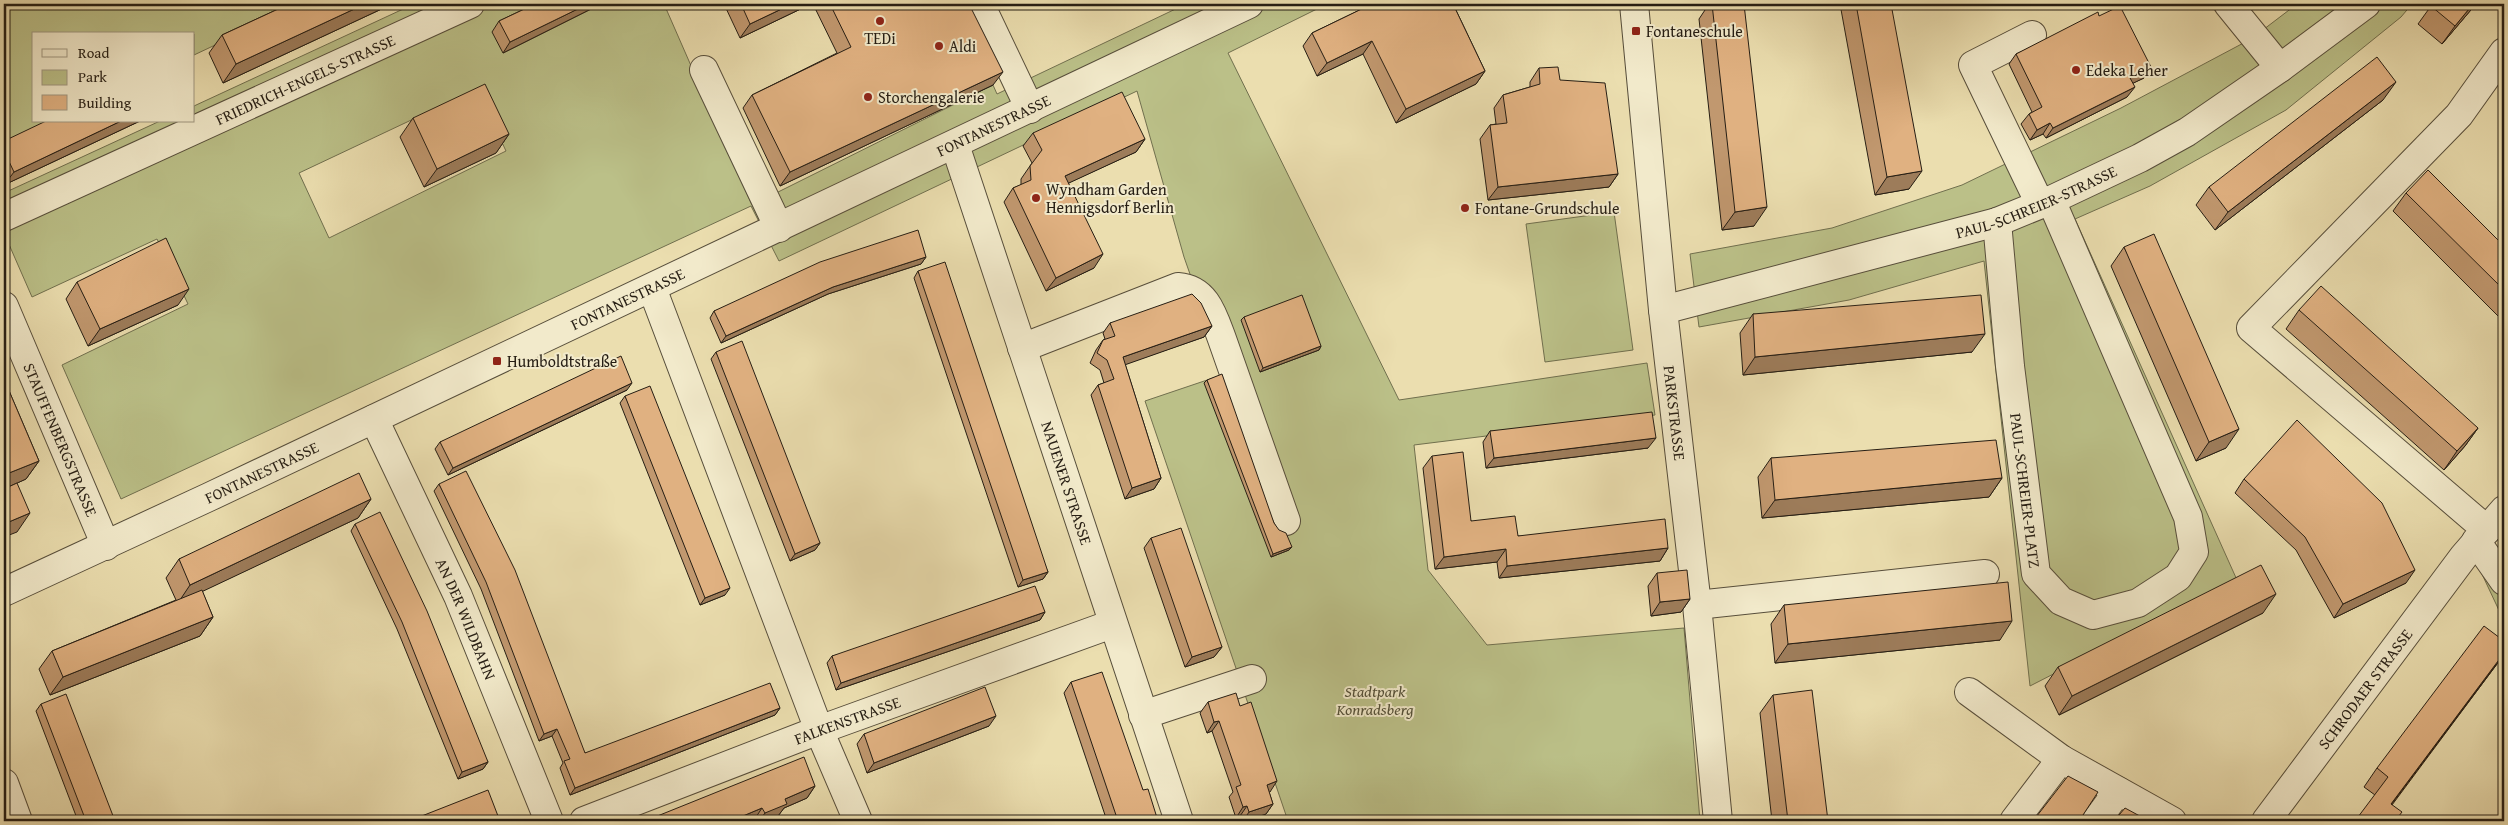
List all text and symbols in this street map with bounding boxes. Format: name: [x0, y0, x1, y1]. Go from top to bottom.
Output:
marker: TEDi: [874, 15, 886, 27]
place label: Fontaneschule: [1646, 19, 1743, 43]
marker: Fontaneschule: [1630, 25, 1642, 37]
place label: TEDi: [864, 26, 896, 50]
street label: FRIEDRICH-ENGELS-STRASSE: [211, 28, 399, 131]
legend: [32, 32, 195, 122]
place label: Aldi: [949, 34, 977, 58]
marker: Aldi: [933, 40, 945, 52]
text: Road: [78, 42, 109, 63]
place label: Edeka Leher: [2086, 58, 2168, 82]
marker: Edeka Leher: [2070, 64, 2082, 76]
text: Park: [78, 66, 107, 87]
place label: Storchengalerie: [878, 85, 984, 109]
street label: FONTANESTRASSE: [932, 88, 1054, 163]
marker: Storchengalerie: [862, 91, 874, 103]
text: Building: [78, 92, 132, 113]
street label: PAUL-SCHREIER-STRASSE: [1953, 159, 2121, 244]
place label: Wyndham Garden Hennigsdorf Berlin: [1046, 177, 1174, 219]
marker: Wyndham Garden Hennigsdorf Berlin: [1030, 192, 1042, 204]
place label: Fontane-Grundschule: [1475, 196, 1620, 220]
marker: Fontane-Grundschule: [1459, 202, 1471, 214]
street label: FONTANESTRASSE: [566, 261, 688, 336]
place label: Humboldtstraße: [507, 349, 617, 373]
marker: Humboldtstraße: [491, 355, 503, 367]
street label: STAUFFENBERGSTRASSE: [17, 359, 104, 520]
street label: PARKSTRASSE: [1657, 364, 1692, 462]
street label: PAUL-SCHREIER-PLATZ: [2004, 412, 2047, 569]
street label: NAUENER STRASSE: [1035, 418, 1099, 548]
street label: FONTANESTRASSE: [200, 435, 322, 509]
street label: AN DER WILDBAHN: [430, 554, 503, 684]
street label: SCHRODAER STRASSE: [2312, 623, 2418, 754]
park label: Stadtpark Konradsberg: [1335, 679, 1414, 721]
street label: FALKENSTRASSE: [791, 690, 904, 751]

